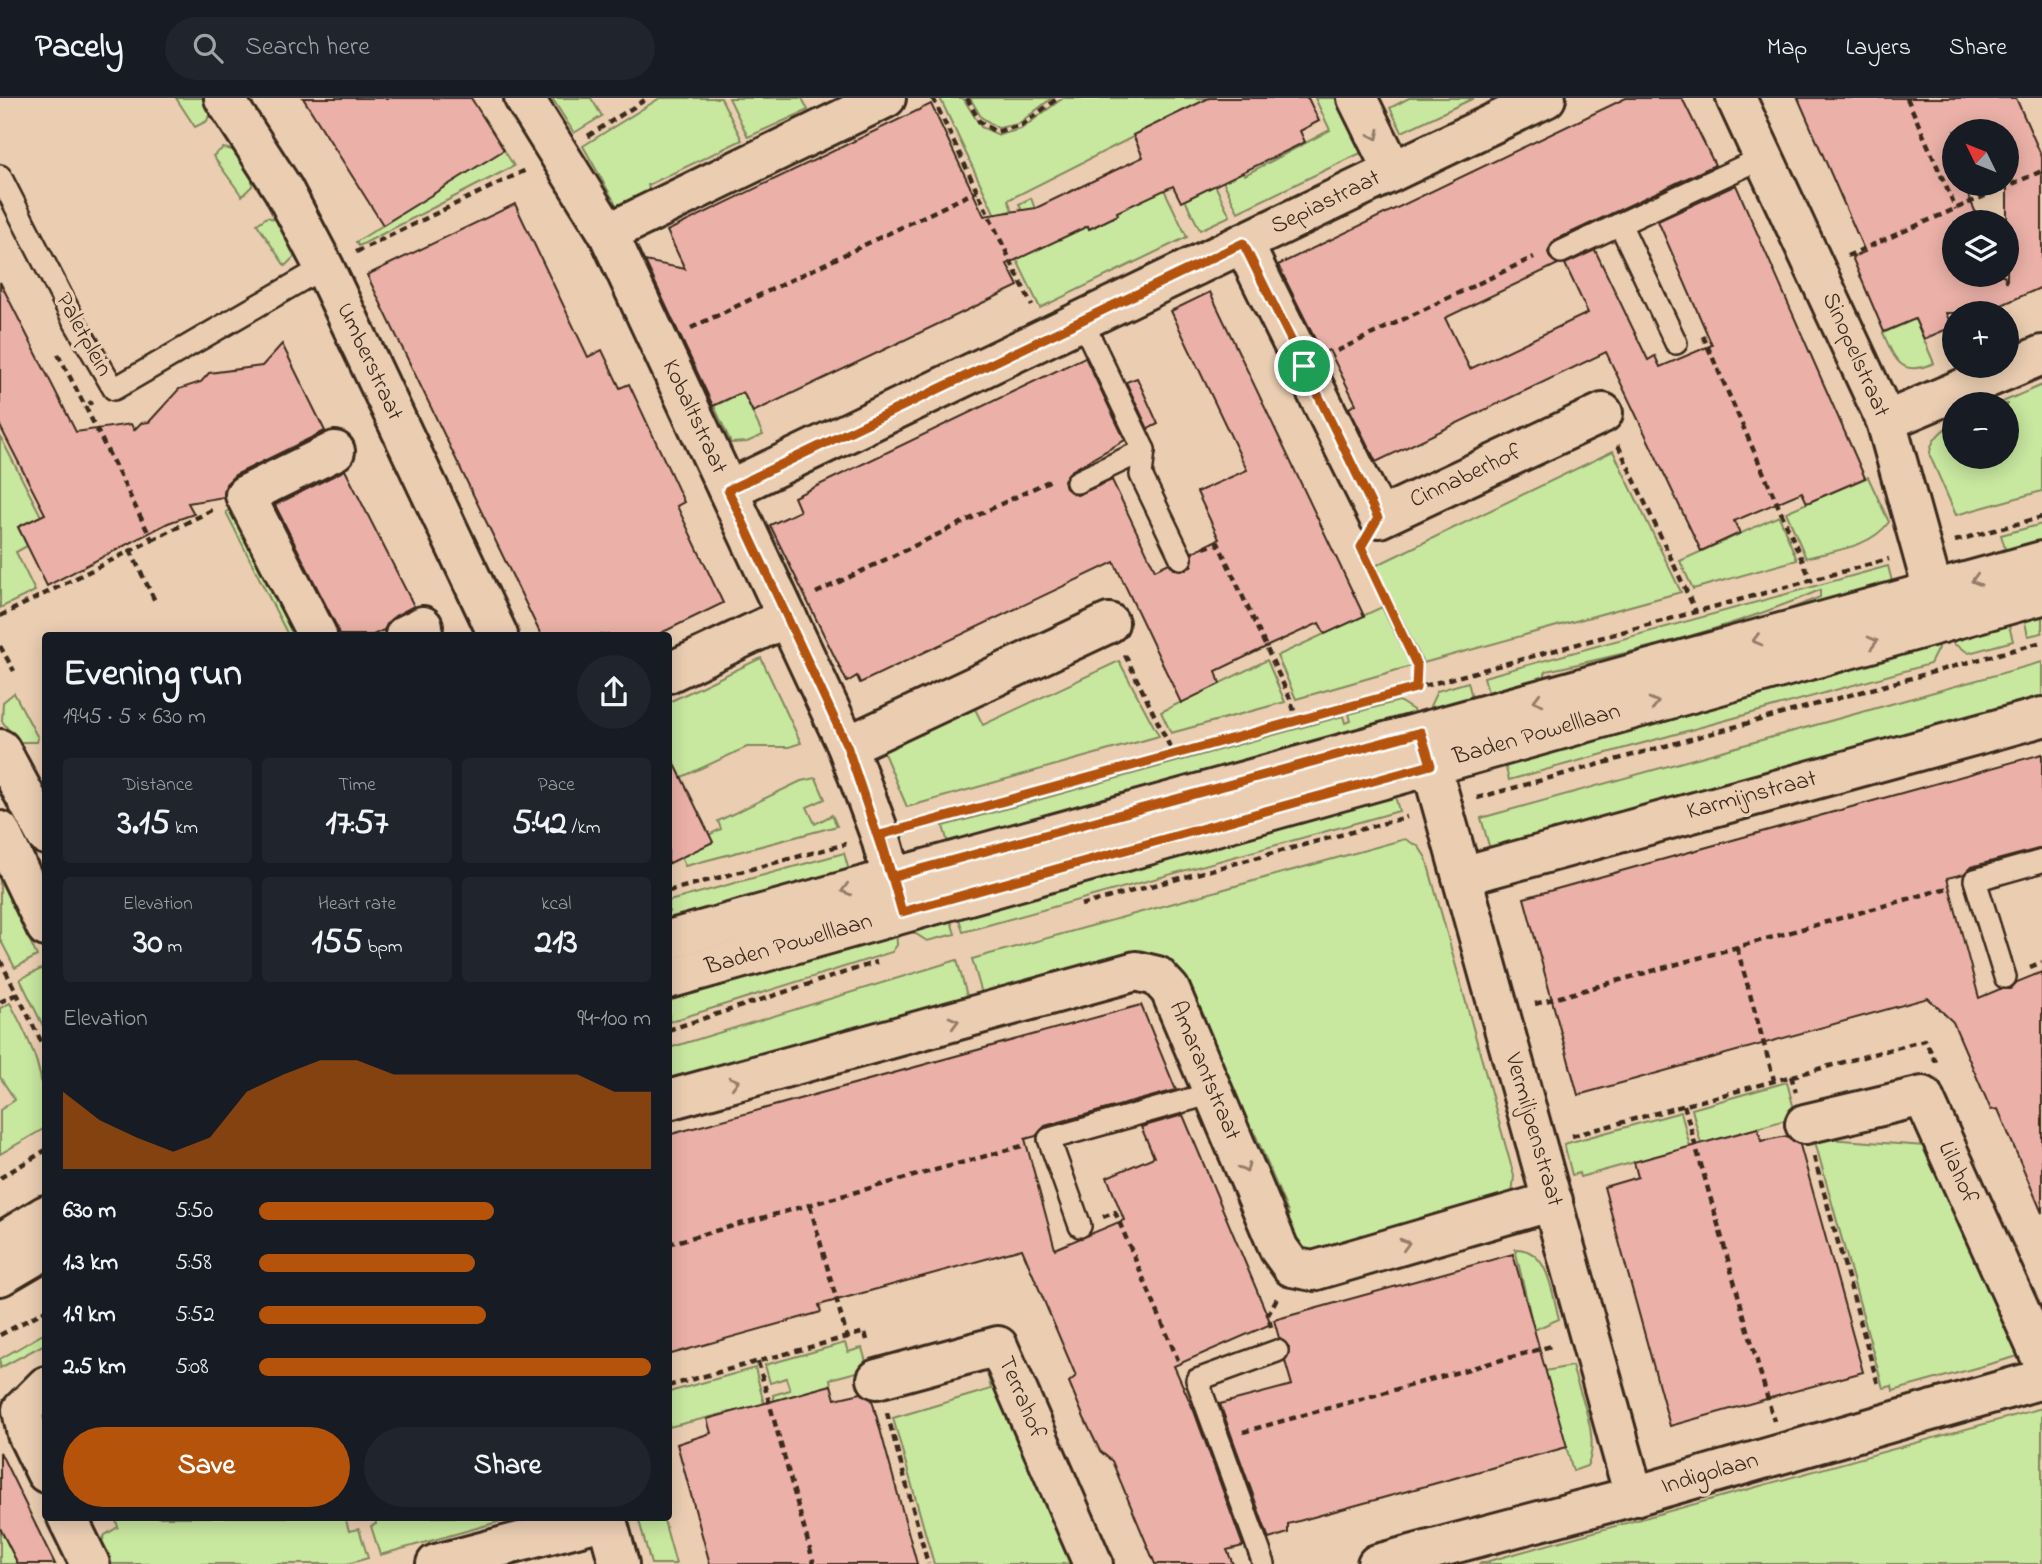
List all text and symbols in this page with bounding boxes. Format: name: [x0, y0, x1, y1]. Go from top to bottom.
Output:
search box: [165, 17, 655, 80]
text: Pacely: [35, 24, 123, 72]
icon: search: [189, 29, 227, 67]
text: Search here: [245, 29, 370, 67]
text: Map: [1767, 31, 1807, 66]
text: Layers: [1845, 31, 1911, 66]
text: Share: [1949, 31, 2007, 66]
north arrow: [1942, 119, 2020, 196]
map controls: [1942, 119, 2019, 469]
one-way arrow: [1367, 127, 1381, 140]
street label: Sepiastraat: [1265, 161, 1387, 245]
button: layers: [1942, 210, 2019, 287]
street label: Paletplein: [46, 286, 120, 384]
street label: Sinopelstraat: [1812, 287, 1898, 423]
street label: Umberstraat: [326, 297, 412, 427]
button: +: [1942, 301, 2019, 378]
pin: [1274, 336, 1334, 396]
icon: arrive: [1285, 347, 1323, 385]
street label: Kobaltstraat: [652, 354, 736, 480]
button: −: [1942, 392, 2019, 469]
street label: Cinnaberhof: [1404, 435, 1529, 518]
one-way arrow: [1971, 571, 1983, 586]
one-way arrow: [1751, 632, 1763, 646]
one-way arrow: [1867, 636, 1879, 650]
text: Evening run: [63, 647, 242, 703]
button: share: [577, 655, 651, 729]
one-way arrow: [1532, 692, 1544, 706]
street label: Baden Powelllaan: [1448, 694, 1625, 776]
one-way arrow: [1648, 696, 1660, 711]
text: 19:45 · 5 × 630 m: [63, 701, 206, 734]
street label: Karmijnstraat: [1683, 762, 1821, 830]
text: Distance: [123, 772, 193, 799]
text: Time: [338, 772, 376, 799]
text: Pace: [538, 772, 575, 799]
text: 3.15: [117, 799, 170, 850]
text: 17:57: [326, 799, 388, 850]
text: 5:42: [512, 799, 567, 850]
text: km: [170, 815, 198, 842]
text: /km: [567, 815, 601, 842]
one-way arrow: [840, 881, 852, 896]
text: Elevation: [123, 891, 193, 918]
text: Heart rate: [318, 891, 396, 918]
text: kcal: [541, 891, 571, 918]
street label: Baden Powelllaan: [700, 904, 877, 986]
text: 30: [133, 918, 163, 969]
text: 155: [311, 918, 363, 969]
text: 213: [535, 918, 578, 969]
text: m: [163, 934, 182, 961]
text: bpm: [363, 934, 403, 961]
street label: Amarantstraat: [1159, 996, 1249, 1146]
text: Elevation: [63, 1003, 148, 1036]
text: 94–100 m: [577, 1003, 651, 1036]
one-way arrow: [947, 1015, 959, 1030]
street label: Vermiljoenstraat: [1494, 1048, 1572, 1211]
one-way arrow: [728, 1076, 740, 1090]
street label: Lilahof: [1928, 1136, 1987, 1211]
one-way arrow: [1237, 1161, 1251, 1174]
text: 630 m: [63, 1195, 116, 1228]
text: 5:50: [175, 1195, 213, 1228]
one-way arrow: [1399, 1238, 1411, 1253]
text: 1.3 km: [63, 1247, 118, 1280]
text: 5:58: [175, 1247, 212, 1280]
text: 1.9 km: [63, 1299, 116, 1332]
text: 5:52: [175, 1299, 215, 1332]
text: 2.5 km: [63, 1351, 126, 1384]
text: 5:08: [175, 1351, 209, 1384]
street label: Terrahof: [988, 1351, 1055, 1446]
button: Save: [63, 1427, 350, 1507]
button: Share: [364, 1427, 651, 1507]
street label: Indigolaan: [1657, 1443, 1763, 1505]

